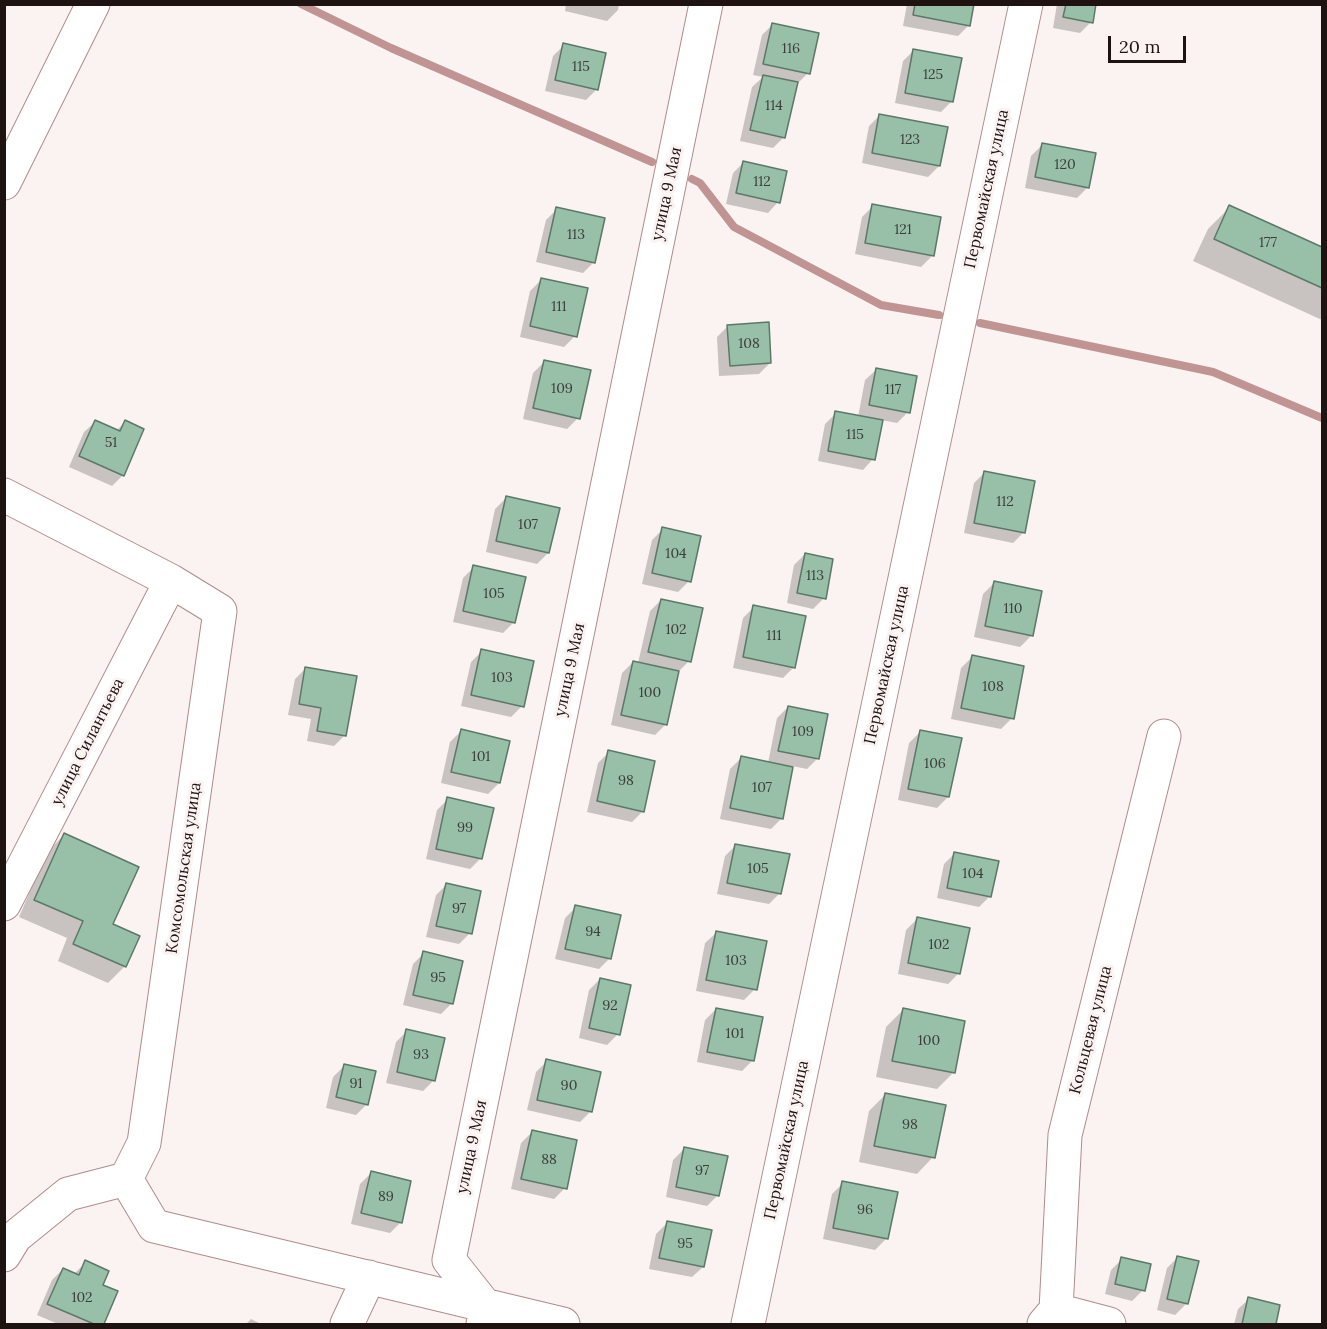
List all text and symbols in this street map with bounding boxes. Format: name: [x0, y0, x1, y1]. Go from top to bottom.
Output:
scale bar: [1111, 24, 1189, 62]
text: 20 m: [1119, 35, 1161, 58]
house number: 116: [782, 41, 800, 57]
house number: 115: [572, 59, 590, 75]
house number: 125: [923, 67, 943, 83]
house number: 114: [765, 98, 783, 114]
street label: Первомайская улица: [961, 108, 1013, 270]
house number: 123: [900, 132, 920, 148]
street label: улица 9 Мая: [648, 145, 686, 243]
house number: 120: [1054, 157, 1076, 173]
house number: 112: [753, 174, 771, 190]
house number: 121: [894, 222, 912, 238]
house number: 113: [567, 227, 585, 243]
house number: 177: [1259, 235, 1277, 251]
house number: 111: [551, 299, 567, 315]
house number: 108: [738, 336, 760, 352]
house number: 109: [551, 381, 573, 397]
house number: 117: [885, 382, 901, 398]
house number: 115: [846, 427, 864, 443]
house number: 51: [105, 435, 117, 451]
house number: 112: [996, 494, 1014, 510]
house number: 107: [518, 517, 538, 533]
house number: 104: [665, 546, 687, 562]
house number: 113: [806, 568, 824, 584]
street label: Первомайская улица: [861, 584, 913, 746]
house number: 105: [483, 586, 505, 602]
house number: 110: [1004, 601, 1022, 617]
street label: улица 9 Мая: [551, 621, 589, 719]
house number: 102: [665, 622, 687, 638]
house number: 111: [766, 628, 782, 644]
house number: 103: [491, 670, 513, 686]
street label: улица Силантьева: [48, 675, 128, 809]
house number: 108: [982, 679, 1004, 695]
house number: 100: [639, 685, 661, 701]
house number: 109: [792, 724, 814, 740]
house number: 101: [472, 749, 490, 765]
house number: 106: [924, 756, 946, 772]
house number: 98: [618, 773, 634, 789]
house number: 107: [752, 780, 772, 796]
street label: Комсомольская улица: [162, 781, 206, 955]
house number: 99: [457, 820, 473, 836]
house number: 105: [747, 861, 769, 877]
house number: 104: [962, 866, 984, 882]
house number: 97: [452, 901, 466, 917]
house number: 94: [585, 924, 601, 940]
house number: 102: [928, 937, 950, 953]
house number: 103: [725, 953, 747, 969]
street label: Кольцевая улица: [1066, 964, 1116, 1096]
house number: 95: [430, 970, 446, 986]
house number: 92: [602, 998, 618, 1014]
house number: 101: [726, 1026, 744, 1042]
house number: 100: [918, 1033, 940, 1049]
house number: 93: [413, 1047, 429, 1063]
street label: Первомайская улица: [761, 1059, 813, 1221]
house number: 91: [349, 1076, 363, 1092]
house number: 90: [561, 1078, 577, 1094]
street label: улица 9 Мая: [453, 1098, 491, 1196]
house number: 98: [902, 1117, 918, 1133]
house number: 88: [541, 1152, 557, 1168]
house number: 97: [695, 1163, 709, 1179]
house number: 89: [378, 1189, 394, 1205]
house number: 96: [857, 1202, 873, 1218]
house number: 95: [677, 1236, 693, 1252]
house number: 102: [71, 1290, 93, 1306]

